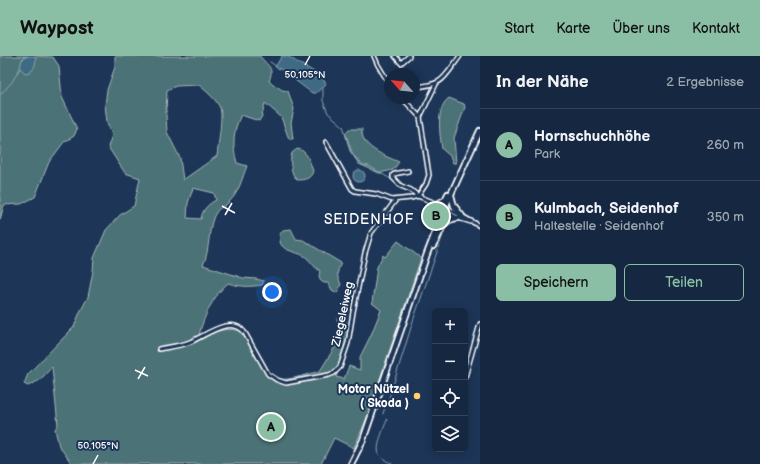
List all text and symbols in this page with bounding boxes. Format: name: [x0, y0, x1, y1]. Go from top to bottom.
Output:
text: Waypost: [20, 17, 94, 40]
text: Start: [504, 20, 534, 37]
text: Karte: [556, 20, 590, 37]
text: Über uns: [612, 20, 670, 37]
text: Kontakt: [692, 20, 740, 37]
north arrow: [384, 68, 420, 104]
text: 50.105°N: [284, 69, 326, 81]
text: In der Nähe: [496, 72, 589, 92]
text: 2 Ergebnisse: [666, 74, 744, 90]
text: Hornschuchhöhe: [534, 127, 650, 146]
text: A: [505, 137, 513, 153]
text: 260 m: [706, 137, 744, 153]
text: Park: [534, 146, 560, 162]
text: Kulmbach, Seidenhof: [534, 199, 679, 218]
pin: B: [423, 201, 449, 231]
text: B: [504, 209, 514, 225]
text: 350 m: [707, 209, 744, 225]
district label: SEIDENHOF: [324, 211, 414, 228]
text: Haltestelle · Seidenhof: [534, 218, 664, 234]
button: Speichern: [496, 264, 616, 301]
button: Teilen: [624, 264, 744, 301]
street label: Ziegeleiweg: [329, 280, 357, 349]
your location: [262, 282, 282, 302]
map controls: [432, 308, 468, 452]
button: +: [432, 308, 468, 344]
button: −: [432, 344, 468, 380]
button: locate: [432, 380, 468, 416]
place label: Motor Nützel ( Skoda ): [338, 382, 409, 411]
marker: Motor Nützel ( Skoda ): [412, 391, 422, 401]
pin: A: [258, 412, 284, 442]
button: layers: [432, 416, 468, 452]
text: 50.105°N: [77, 440, 119, 452]

